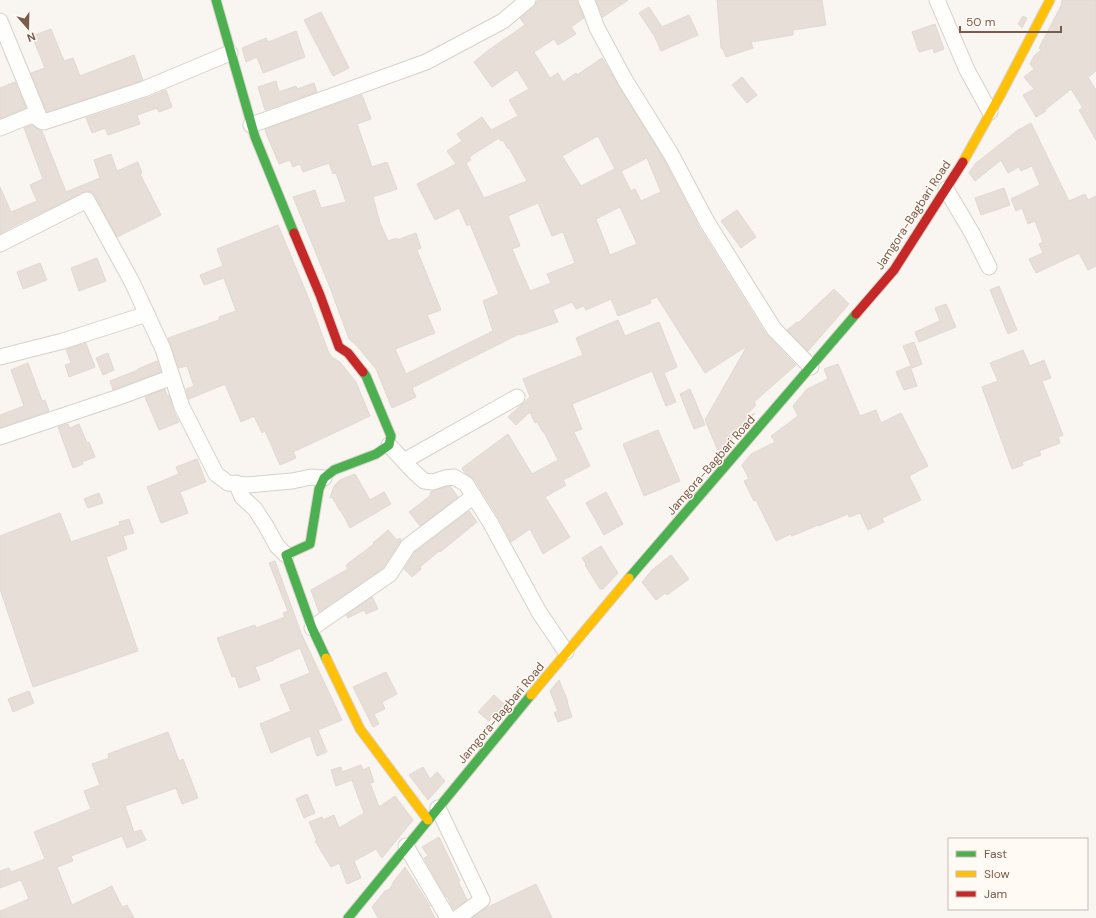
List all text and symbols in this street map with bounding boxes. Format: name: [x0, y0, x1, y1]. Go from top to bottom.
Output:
north arrow: [8, 8, 48, 48]
scale bar: [960, 8, 1061, 34]
text: 50 m: [966, 14, 995, 30]
text: N: [25, 29, 38, 45]
street label: Jamgora-Bagbari Road: [872, 157, 954, 273]
street label: Jamgora-Bagbari Road: [663, 412, 759, 518]
street label: Jamgora-Bagbari Road: [454, 659, 548, 767]
legend: [948, 838, 1088, 910]
text: Fast: [984, 846, 1007, 862]
text: Slow: [984, 866, 1010, 882]
text: Jam: [984, 886, 1007, 902]

